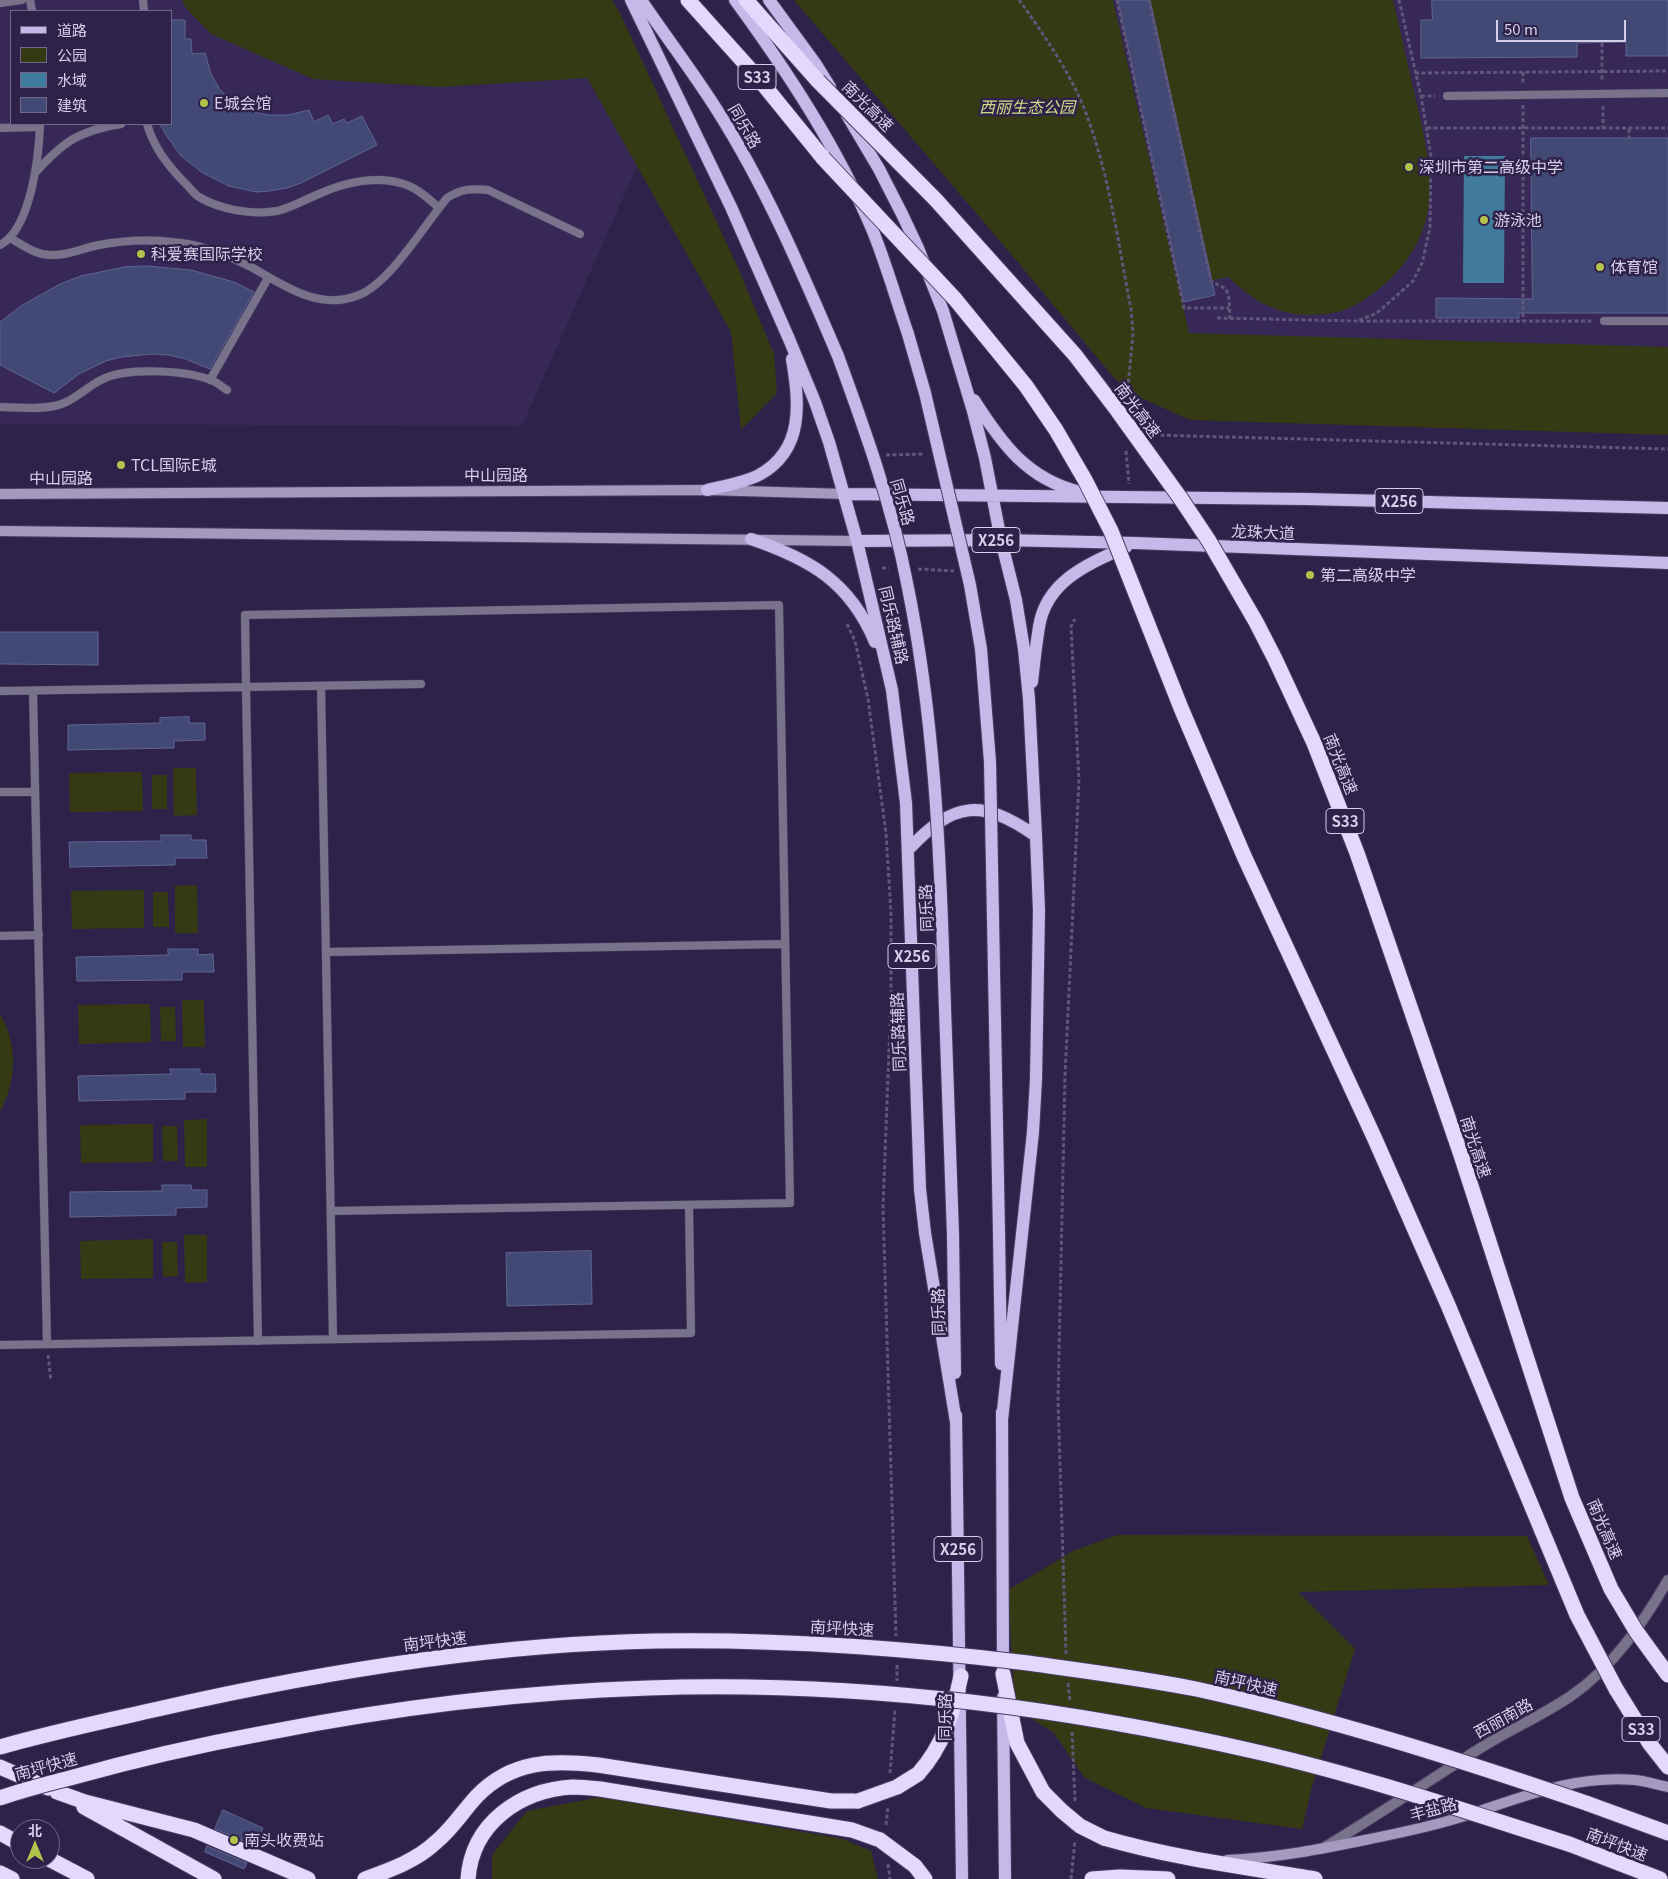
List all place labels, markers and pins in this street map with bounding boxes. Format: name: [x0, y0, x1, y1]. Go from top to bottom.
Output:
place label: E城会馆: [214, 93, 271, 113]
marker: E城会馆: [198, 97, 210, 109]
place label: 深圳市第二高级中学: [1419, 157, 1563, 177]
marker: 深圳市第二高级中学: [1403, 161, 1415, 173]
place label: 游泳池: [1494, 210, 1542, 230]
marker: 游泳池: [1478, 214, 1490, 226]
place label: 科爱赛国际学校: [151, 244, 263, 264]
marker: 科爱赛国际学校: [135, 248, 147, 260]
place label: 体育馆: [1610, 257, 1658, 277]
marker: 体育馆: [1594, 261, 1606, 273]
place label: TCL国际E城: [131, 455, 216, 475]
marker: TCL国际E城: [115, 459, 127, 471]
place label: 第二高级中学: [1320, 565, 1416, 585]
marker: 第二高级中学: [1304, 569, 1316, 581]
place label: 南头收费站: [244, 1830, 324, 1850]
marker: 南头收费站: [228, 1834, 240, 1846]

